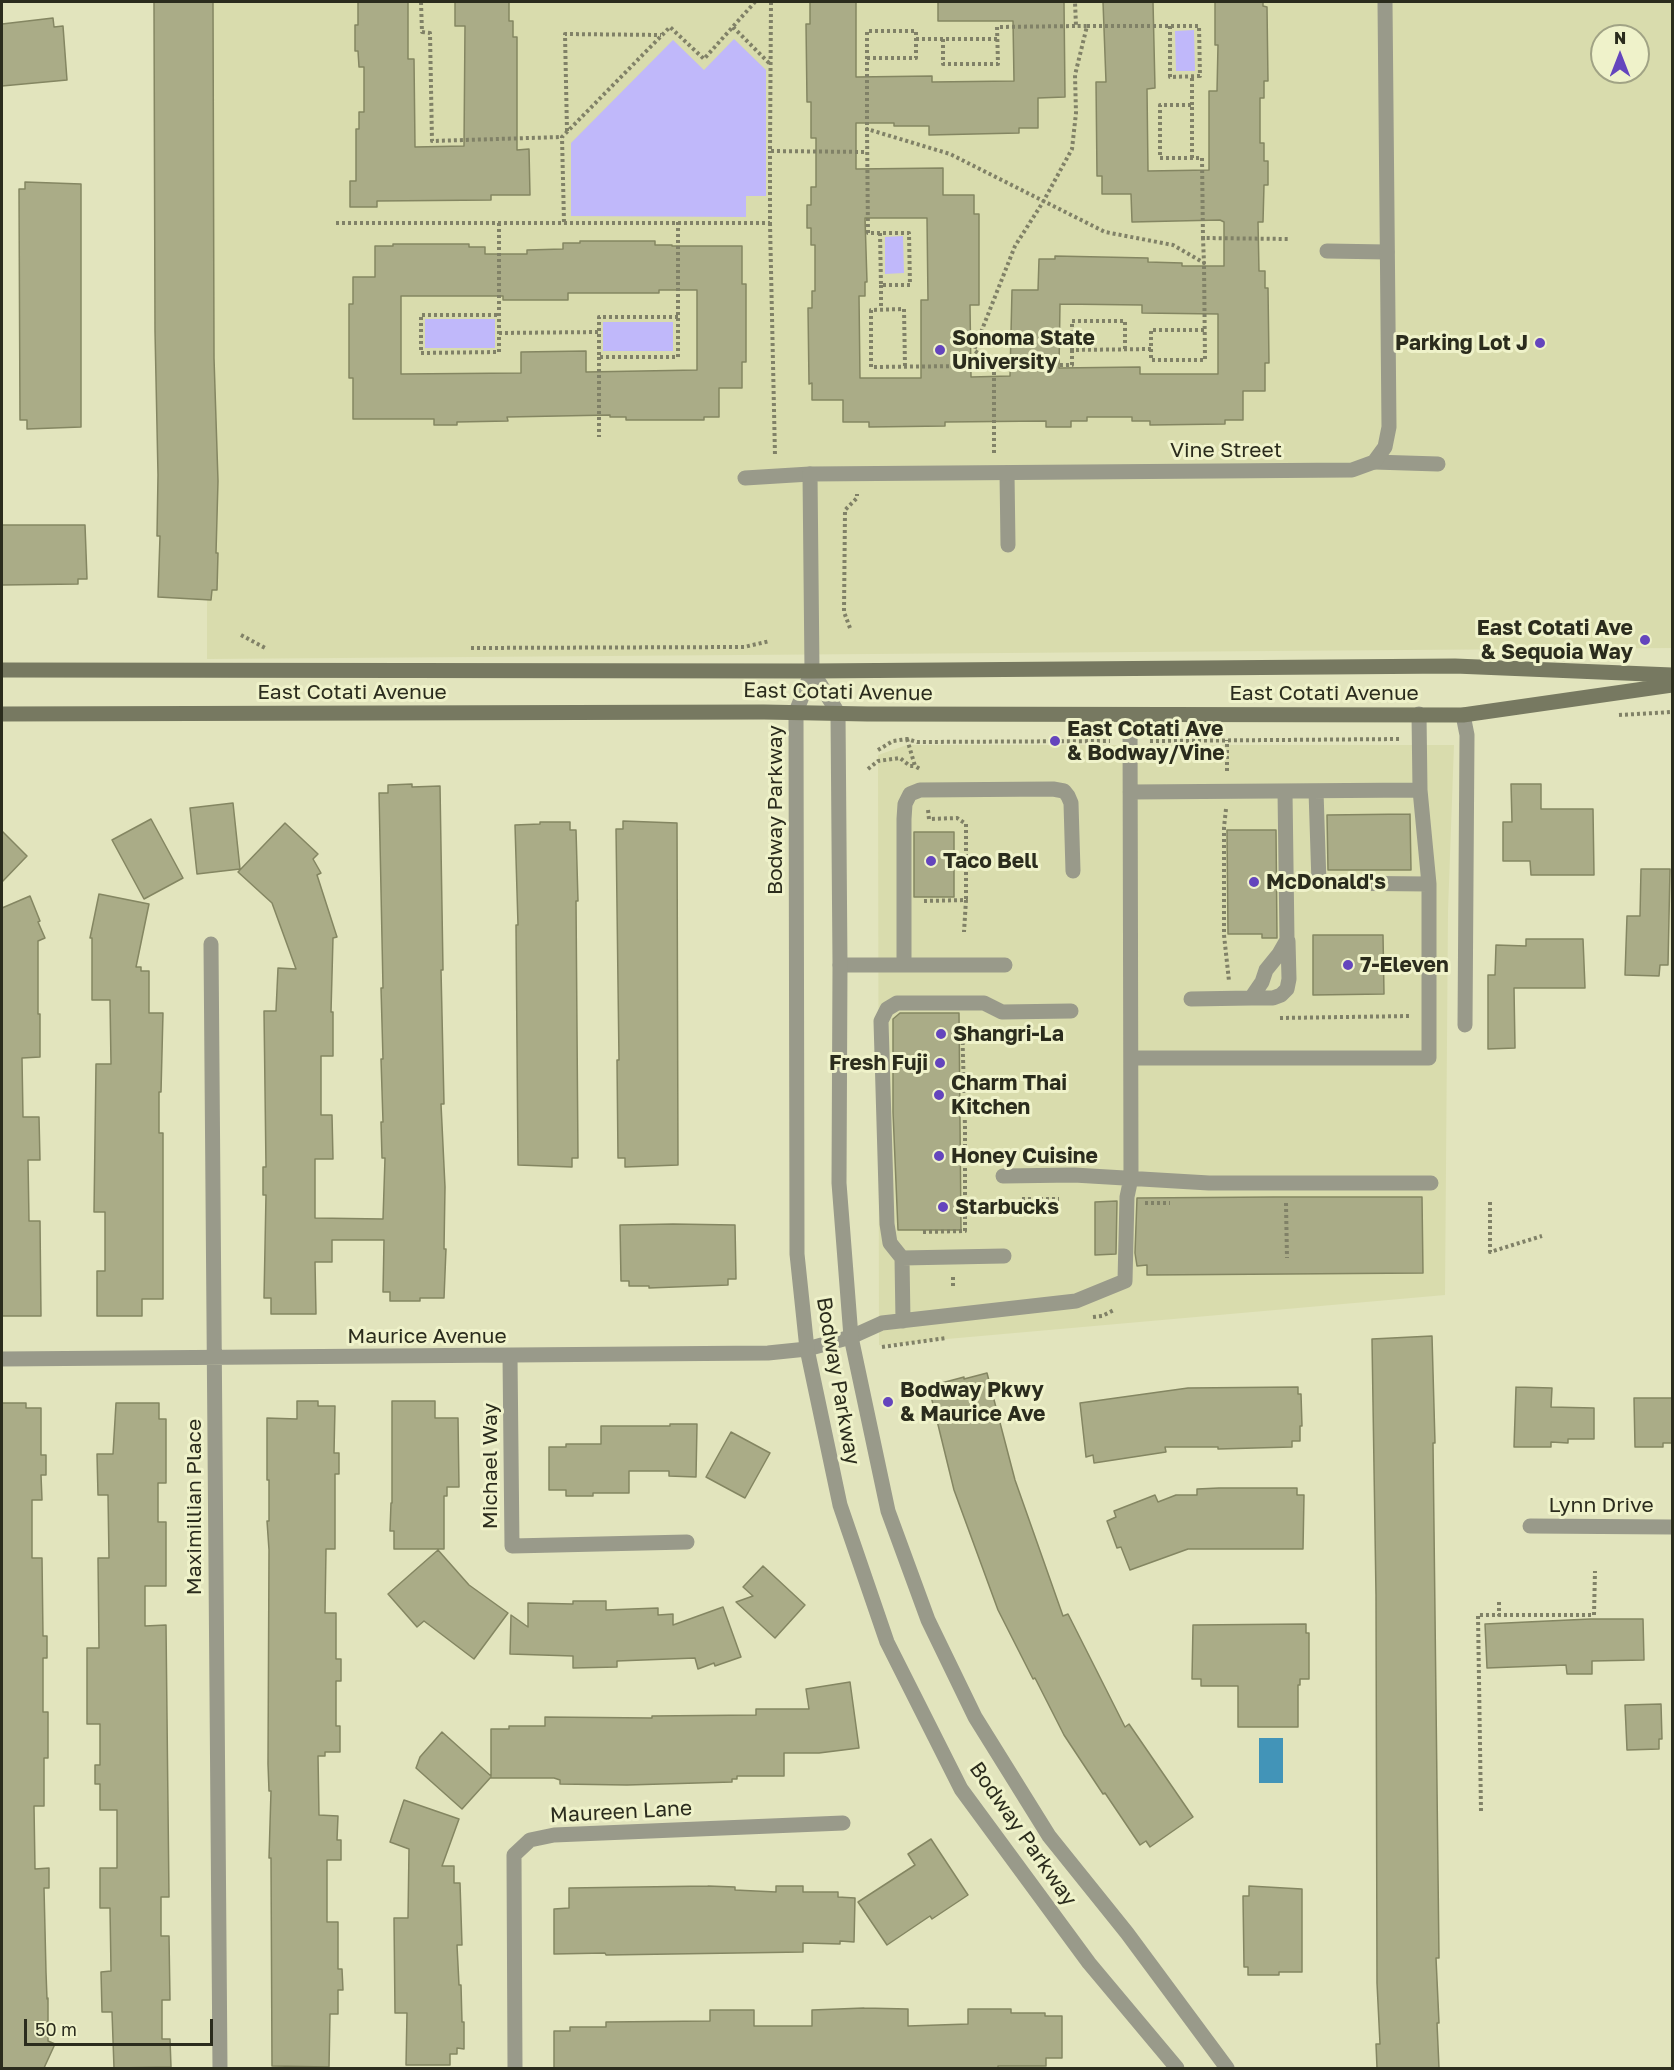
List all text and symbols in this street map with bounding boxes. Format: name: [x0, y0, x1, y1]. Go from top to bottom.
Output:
north arrow: [1590, 24, 1650, 84]
text: N: [1614, 28, 1626, 48]
place label: Sonoma State University: [952, 325, 1095, 375]
place label: Parking Lot J: [1395, 330, 1528, 356]
marker: Parking Lot J: [1533, 336, 1547, 350]
marker: Sonoma State University: [933, 343, 947, 357]
street label: Vine Street: [1170, 437, 1282, 463]
place label: East Cotati Ave & Sequoia Way: [1477, 615, 1633, 665]
marker: East Cotati Ave & Sequoia Way: [1638, 633, 1652, 647]
street label: East Cotati Avenue: [743, 678, 933, 706]
street label: East Cotati Avenue: [257, 679, 447, 705]
street label: East Cotati Avenue: [1229, 680, 1419, 706]
place label: East Cotati Ave & Bodway/Vine: [1067, 716, 1225, 766]
street label: Bodway Parkway: [762, 725, 788, 895]
marker: East Cotati Ave & Bodway/Vine: [1048, 734, 1062, 748]
place label: Taco Bell: [943, 848, 1038, 874]
marker: Taco Bell: [924, 854, 938, 868]
place label: McDonald's: [1266, 869, 1386, 895]
marker: McDonald's: [1247, 875, 1261, 889]
place label: 7-Eleven: [1360, 952, 1449, 978]
marker: 7-Eleven: [1341, 958, 1355, 972]
place label: Shangri-La: [953, 1021, 1064, 1047]
marker: Shangri-La: [934, 1027, 948, 1041]
place label: Fresh Fuji: [829, 1050, 928, 1076]
marker: Fresh Fuji: [933, 1056, 947, 1070]
place label: Charm Thai Kitchen: [951, 1070, 1067, 1120]
marker: Charm Thai Kitchen: [932, 1088, 946, 1102]
place label: Honey Cuisine: [951, 1143, 1098, 1169]
marker: Honey Cuisine: [932, 1149, 946, 1163]
place label: Starbucks: [955, 1194, 1059, 1220]
marker: Starbucks: [936, 1200, 950, 1214]
street label: Bodway Parkway: [811, 1295, 865, 1467]
street label: Maurice Avenue: [347, 1323, 507, 1349]
place label: Bodway Pkwy & Maurice Ave: [900, 1377, 1046, 1427]
marker: Bodway Pkwy & Maurice Ave: [881, 1395, 895, 1409]
street label: Michael Way: [477, 1403, 503, 1529]
street label: Maximillian Place: [181, 1419, 207, 1595]
street label: Lynn Drive: [1548, 1492, 1654, 1518]
street label: Bodway Parkway: [964, 1757, 1082, 1911]
street label: Maureen Lane: [549, 1796, 693, 1828]
scale bar: [27, 2007, 216, 2045]
text: 50 m: [35, 2018, 77, 2040]

